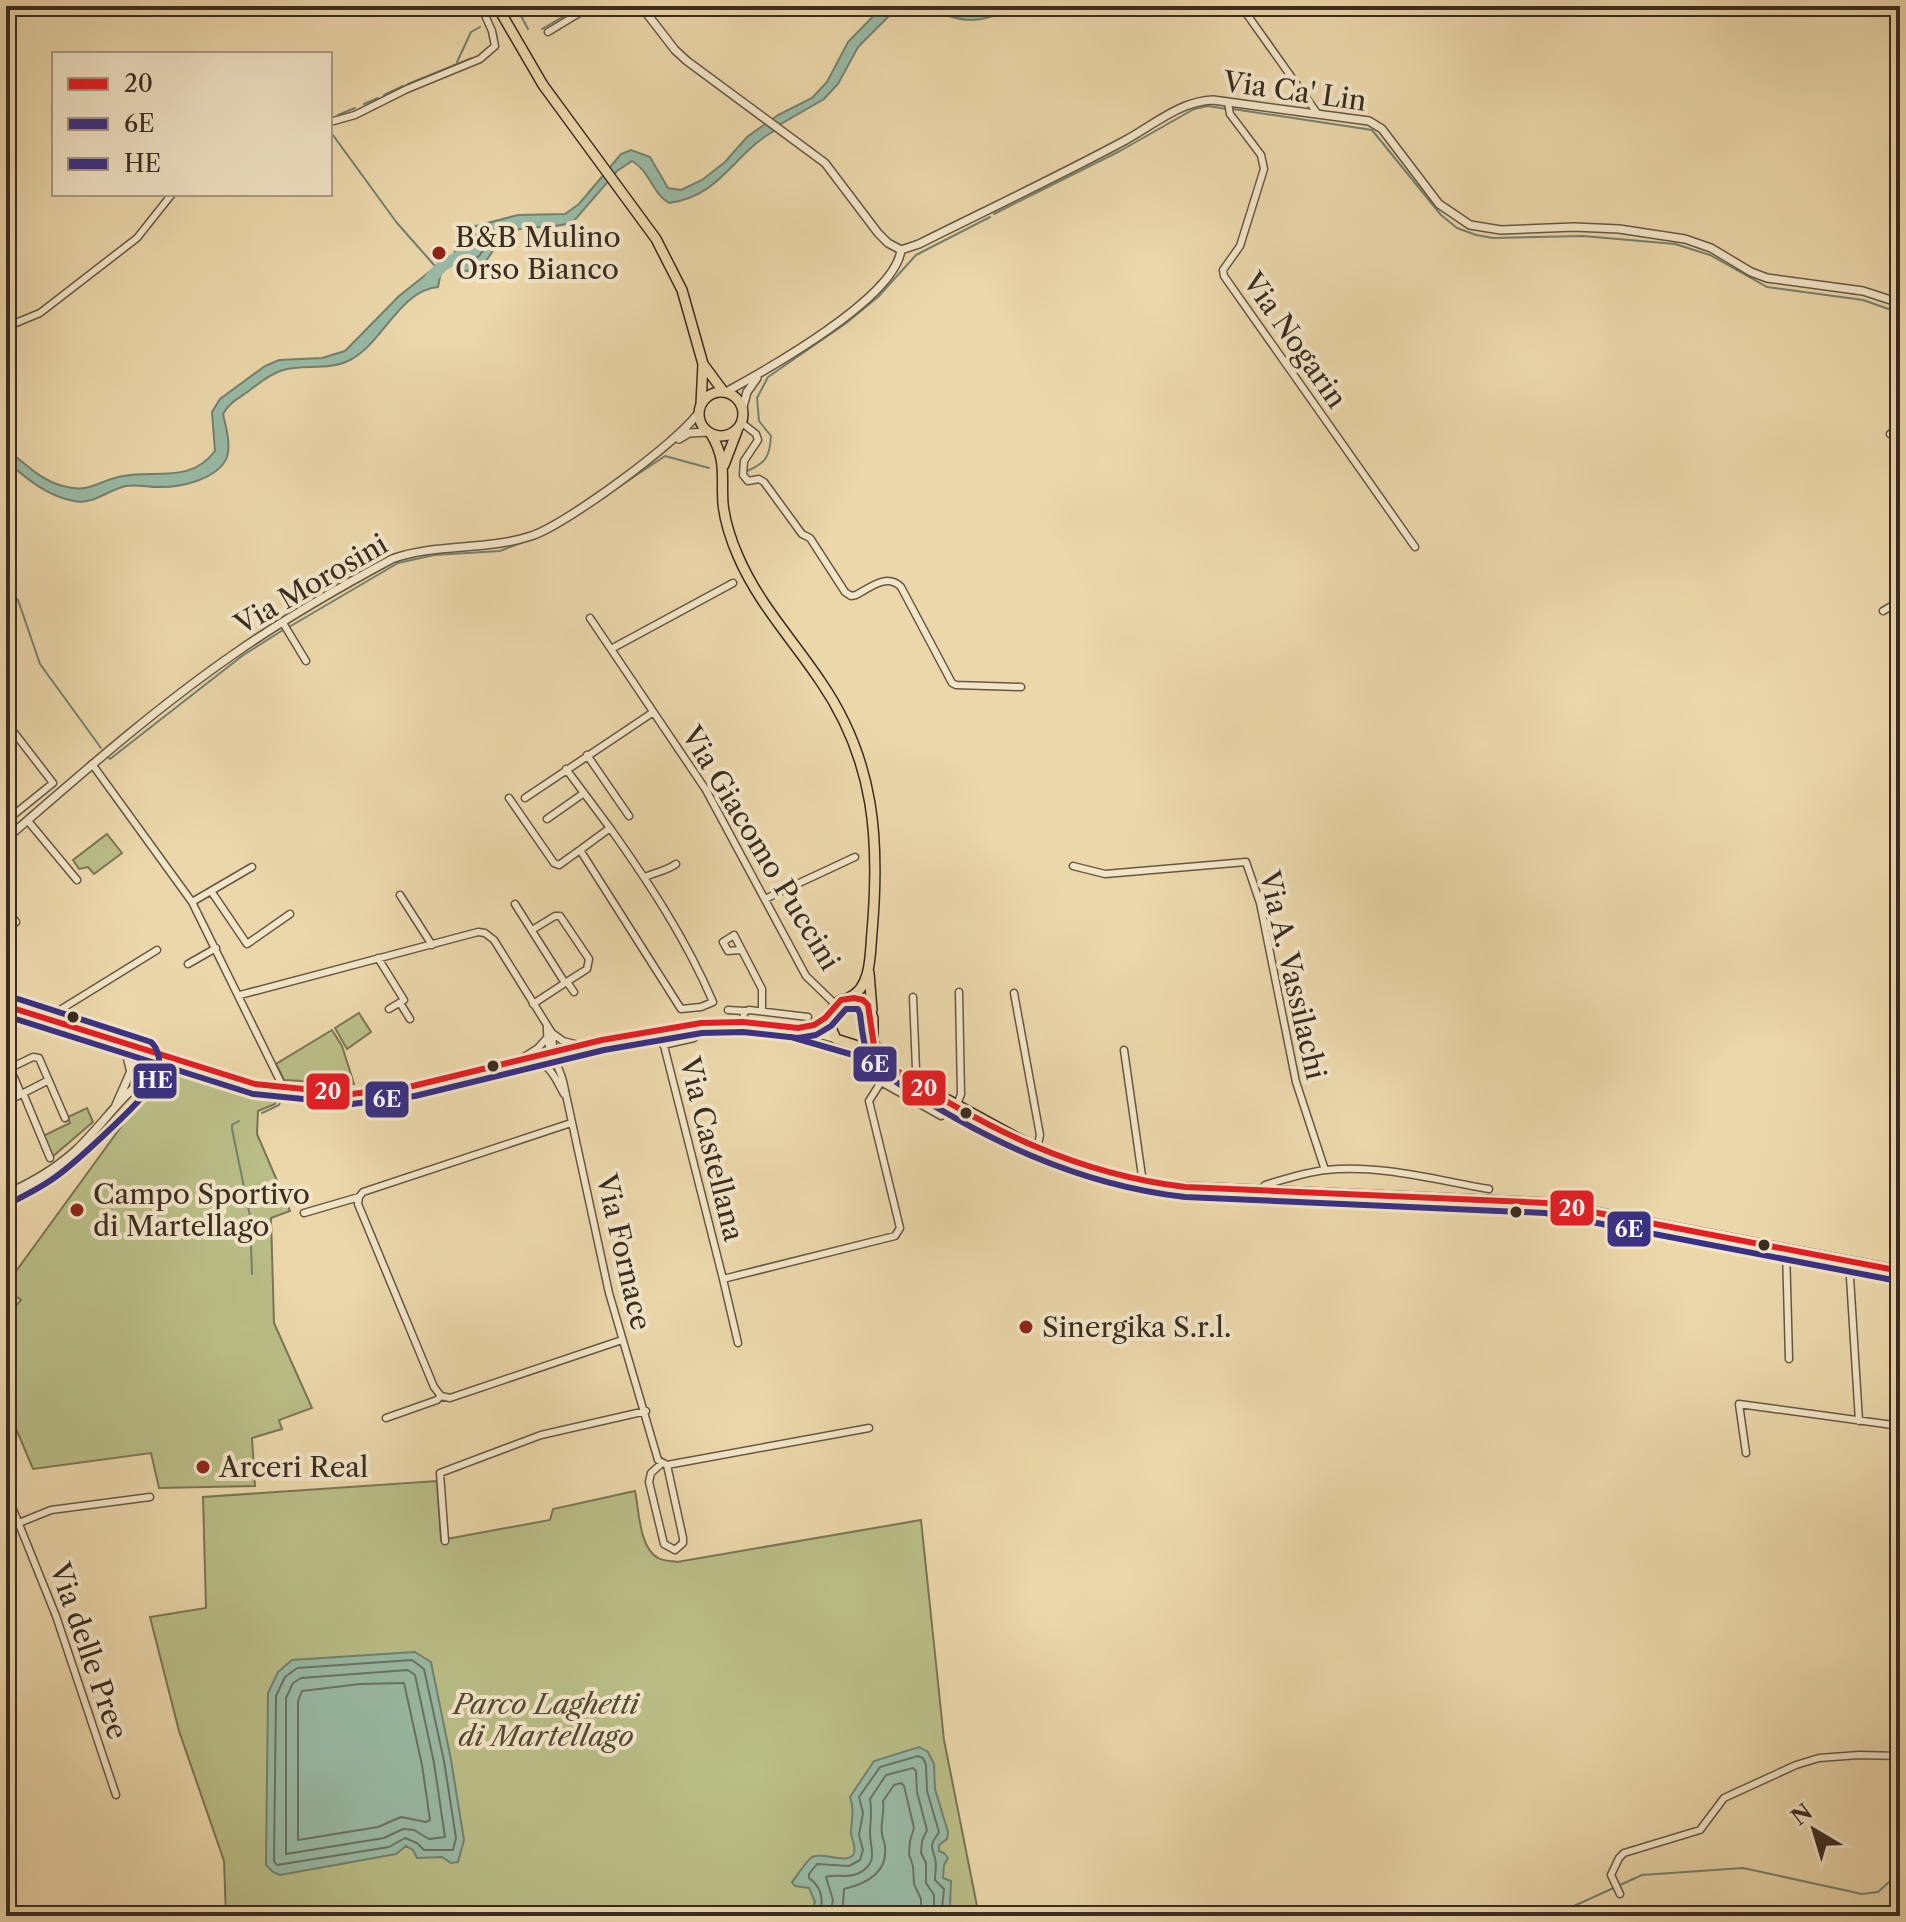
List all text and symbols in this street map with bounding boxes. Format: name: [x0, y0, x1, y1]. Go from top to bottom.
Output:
legend: [52, 52, 332, 196]
street label: Via Ca' Lin: [1220, 64, 1369, 118]
text: 20: [124, 69, 153, 98]
text: 6E: [124, 109, 155, 138]
text: HE: [124, 149, 161, 178]
place label: B&B Mulino Orso Bianco: [455, 220, 621, 286]
marker: B&B Mulino Orso Bianco: [430, 244, 448, 262]
street label: Via Nogarin: [1235, 265, 1354, 414]
street label: Via Morosini: [228, 527, 393, 642]
street label: Via Giacomo Puccini: [674, 719, 847, 976]
street label: Via A. Vassilachi: [1252, 866, 1334, 1083]
unlabelled marker: [65, 1009, 81, 1025]
line badge: 6E: [852, 1045, 898, 1083]
text: 6E: [860, 1051, 890, 1078]
street label: Via Castellana: [672, 1053, 751, 1245]
unlabelled marker: [485, 1058, 501, 1074]
line badge: HE: [132, 1062, 178, 1100]
text: HE: [137, 1067, 173, 1094]
line badge: 20: [901, 1069, 947, 1107]
line badge: 20: [305, 1072, 351, 1111]
text: 20: [910, 1075, 938, 1102]
text: 20: [314, 1078, 342, 1105]
line badge: 6E: [364, 1080, 410, 1119]
text: 6E: [372, 1086, 402, 1113]
unlabelled marker: [958, 1105, 974, 1121]
street label: Via Fornace: [589, 1170, 658, 1333]
place label: Campo Sportivo di Martellago: [93, 1177, 310, 1243]
line badge: 20: [1549, 1189, 1595, 1227]
text: 20: [1558, 1195, 1586, 1222]
marker: Campo Sportivo di Martellago: [68, 1201, 86, 1219]
unlabelled marker: [1508, 1204, 1524, 1220]
line badge: 6E: [1606, 1210, 1652, 1248]
text: 6E: [1614, 1216, 1644, 1243]
unlabelled marker: [1756, 1237, 1772, 1253]
place label: Sinergika S.r.l.: [1042, 1310, 1231, 1344]
marker: Sinergika S.r.l.: [1017, 1318, 1035, 1336]
place label: Arceri Real: [218, 1450, 368, 1484]
marker: Arceri Real: [194, 1458, 212, 1476]
street label: Via delle Pree: [43, 1557, 135, 1744]
park label: Parco Laghetti di Martellago: [451, 1687, 641, 1753]
north arrow: [1774, 1790, 1854, 1870]
text: N: [1786, 1798, 1818, 1831]

